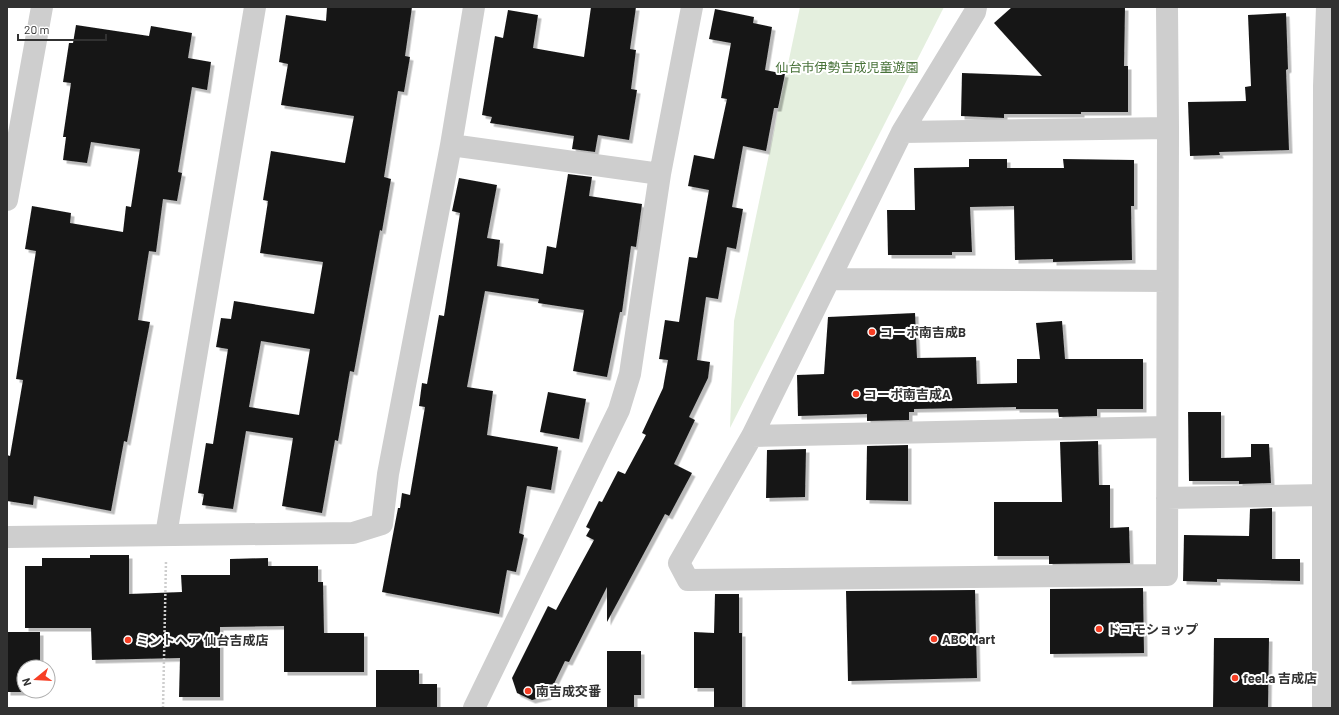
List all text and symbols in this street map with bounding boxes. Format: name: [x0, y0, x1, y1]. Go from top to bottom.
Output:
scale bar: [18, 16, 106, 42]
text: 20 m: [24, 22, 50, 36]
park label: 仙台市伊勢吉成児童遊園: [775, 59, 919, 75]
place label: コーポ南吉成B: [880, 324, 966, 340]
marker: コーポ南吉成B: [867, 327, 877, 337]
place label: コーポ南吉成A: [864, 386, 951, 402]
marker: コーポ南吉成A: [851, 389, 861, 399]
place label: ドコモショップ: [1107, 621, 1198, 637]
marker: ドコモショップ: [1094, 624, 1104, 634]
place label: ABC Mart: [942, 631, 995, 647]
place label: ミントヘア 仙台吉成店: [136, 632, 269, 648]
marker: ABC Mart: [929, 634, 939, 644]
marker: ミントヘア 仙台吉成店: [123, 635, 133, 645]
north arrow: [16, 659, 56, 699]
place label: feel.a 吉成店: [1243, 670, 1317, 686]
marker: feel.a 吉成店: [1230, 673, 1240, 683]
text: N: [19, 677, 33, 688]
place label: 南吉成交番: [536, 683, 601, 699]
marker: 南吉成交番: [523, 686, 533, 696]

